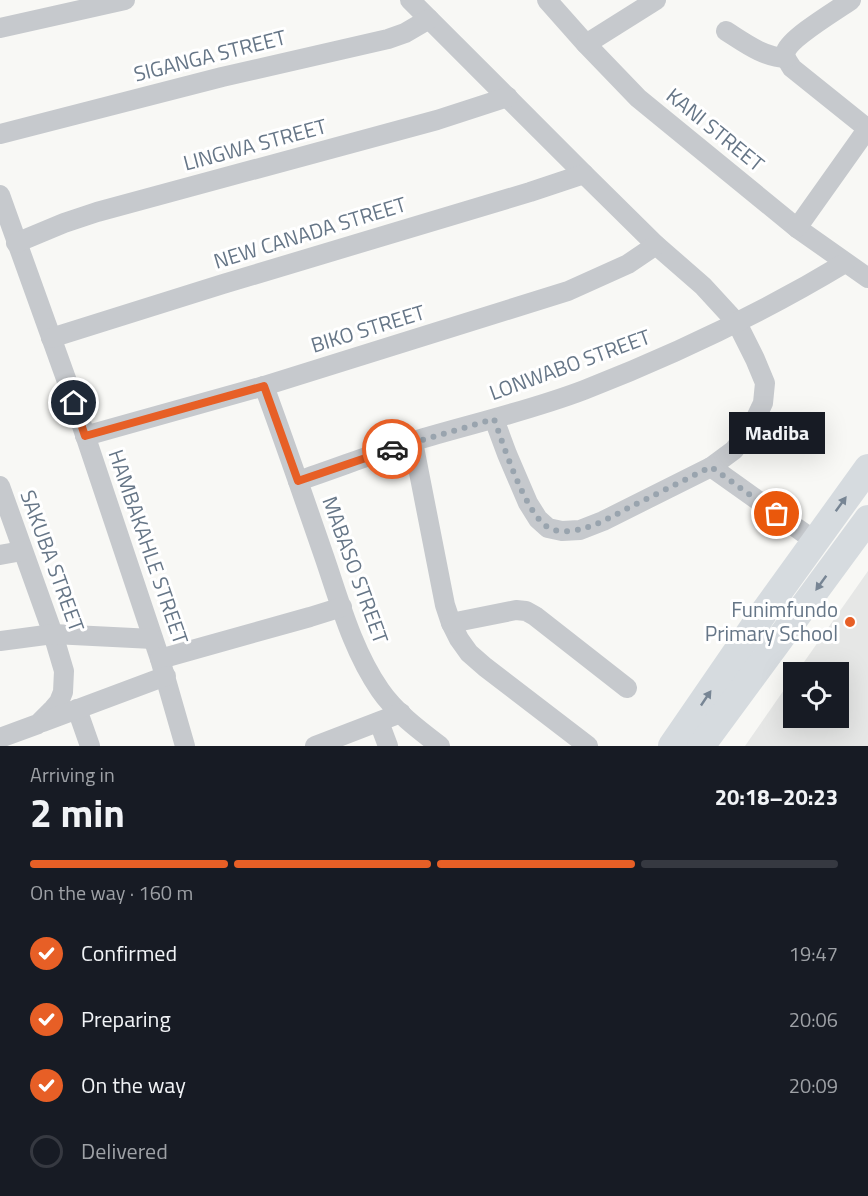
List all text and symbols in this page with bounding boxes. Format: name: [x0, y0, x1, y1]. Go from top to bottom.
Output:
street label: SIGANGA STREET: [130, 21, 289, 89]
street label: KANI STREET: [660, 80, 772, 179]
street label: LINGWA STREET: [179, 110, 330, 179]
street label: NEW CANADA STREET: [210, 188, 410, 277]
street label: BIKO STREET: [307, 296, 429, 361]
street label: LONWABO STREET: [485, 320, 655, 408]
pin: [48, 377, 99, 428]
icon: home: [57, 386, 90, 419]
callout: Madiba: [729, 412, 825, 454]
text: Madiba: [745, 417, 809, 448]
courier: [362, 419, 422, 479]
icon: car: [376, 433, 409, 466]
street label: HAMBAKAHLE STREET: [101, 445, 197, 648]
street label: SAKUBA STREET: [12, 485, 93, 636]
pin: [751, 488, 802, 539]
street label: MABASO STREET: [314, 491, 397, 648]
one-way arrow: [835, 496, 848, 512]
icon: bag: [760, 497, 793, 530]
one-way arrow: [815, 574, 827, 590]
place label: Funimfundo Primary School: [705, 593, 838, 649]
marker: Funimfundo Primary School: [843, 615, 857, 629]
map controls: [783, 662, 849, 728]
button: locate: [783, 662, 849, 728]
one-way arrow: [700, 690, 711, 706]
text: Arriving in: [30, 759, 115, 790]
text: 20:18–20:23: [715, 780, 838, 814]
text: 2 min: [30, 783, 125, 842]
text: On the way · 160 m: [30, 877, 193, 908]
text: Confirmed: [81, 936, 177, 970]
icon: check: [30, 937, 63, 970]
text: 19:47: [789, 938, 838, 969]
text: Preparing: [81, 1002, 171, 1036]
icon: check: [30, 1003, 63, 1036]
text: 20:06: [789, 1004, 838, 1035]
text: On the way: [81, 1068, 186, 1102]
icon: check: [30, 1069, 63, 1102]
text: 20:09: [789, 1070, 838, 1101]
text: Delivered: [81, 1134, 168, 1168]

